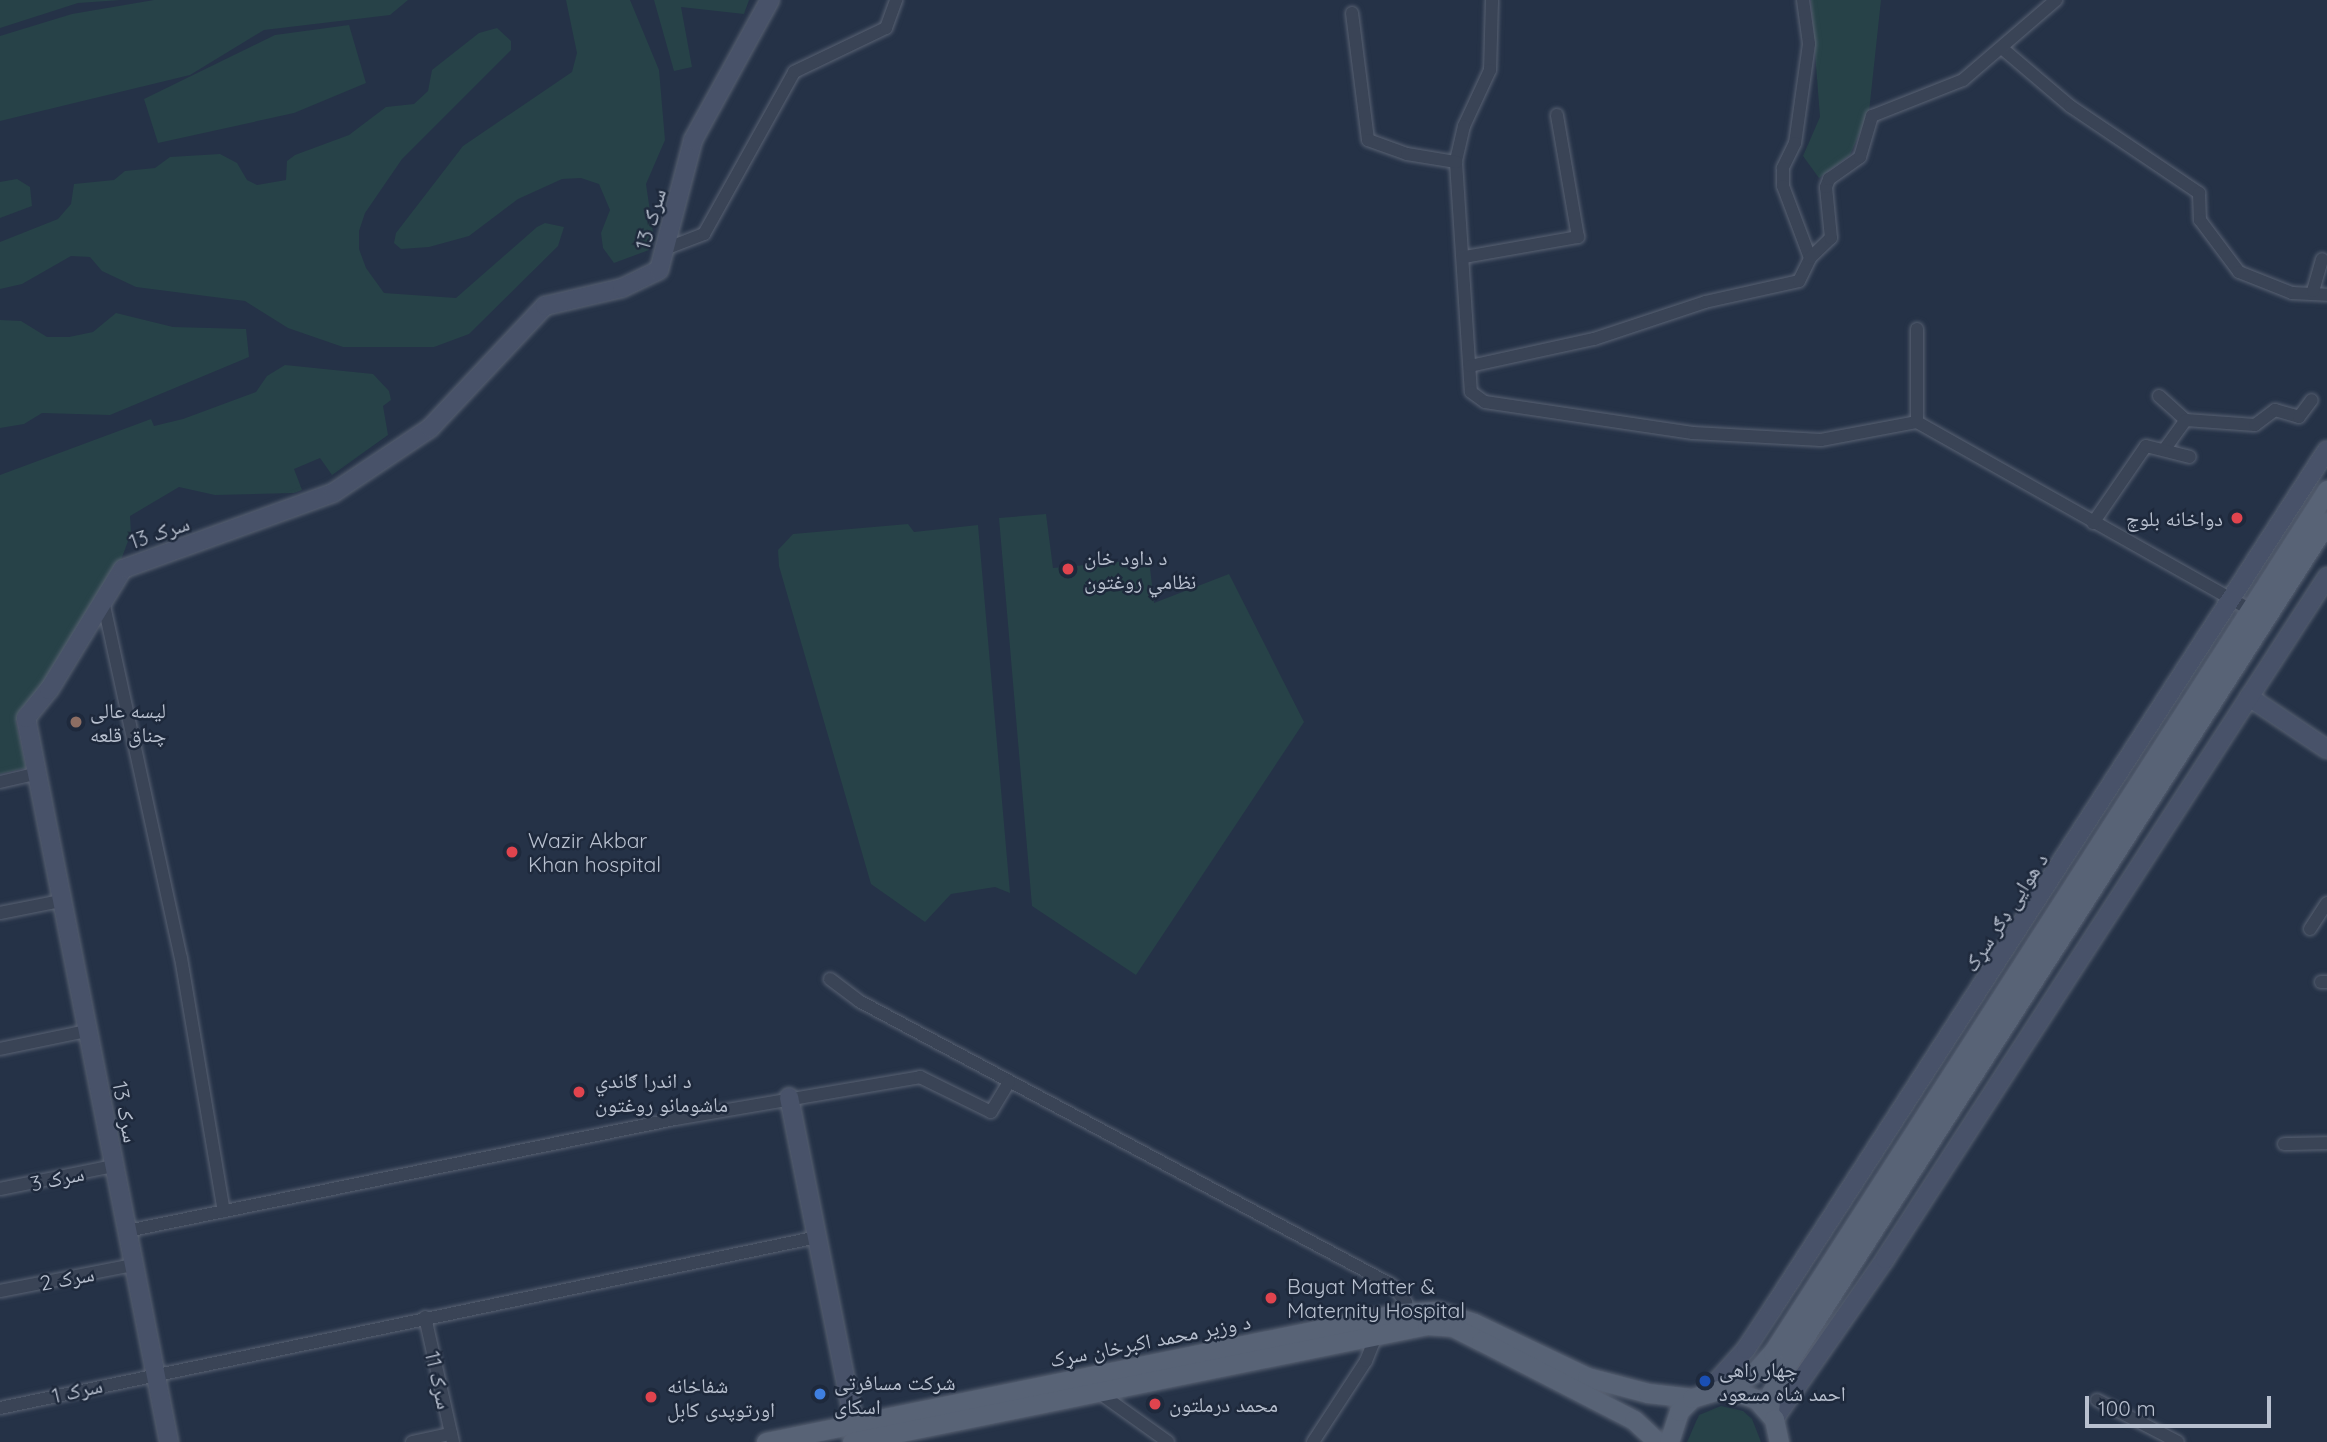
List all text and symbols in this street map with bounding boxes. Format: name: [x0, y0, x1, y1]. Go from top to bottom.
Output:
street label: سرک 13: [629, 186, 671, 252]
place label: دواخانه بلوچ: [2126, 505, 2223, 531]
street label: سرک 13: [126, 510, 192, 554]
marker: دواخانه بلوچ: [2229, 510, 2245, 526]
place label: د داود خان نظامي روغتون: [1084, 544, 1196, 594]
marker: د داود خان نظامي روغتون: [1058, 559, 1078, 579]
place label: لیسه عالی چناق قلعه: [90, 697, 166, 747]
marker: لیسه عالی چناق قلعه: [68, 714, 84, 730]
place label: Wazir Akbar Khan hospital: [528, 827, 661, 877]
marker: Wazir Akbar Khan hospital: [502, 842, 522, 862]
street label: د هوایی ډګر سړک: [1957, 848, 2053, 976]
place label: د اندرا ګاندي ماشومانو روغتون: [595, 1067, 728, 1117]
street label: سرک 13: [108, 1079, 144, 1145]
marker: د اندرا ګاندي ماشومانو روغتون: [569, 1082, 589, 1102]
street label: سرک 3: [28, 1160, 86, 1196]
street label: سرک 2: [38, 1260, 96, 1296]
place label: Bayat Matter & Maternity Hospital: [1287, 1273, 1465, 1323]
marker: Bayat Matter & Maternity Hospital: [1261, 1288, 1281, 1308]
street label: د وزیر محمد اکبرخان سړک: [1047, 1308, 1253, 1372]
street label: سرک 11: [420, 1349, 458, 1411]
place label: چهار راهی احمد شاه مسعود: [1719, 1356, 1846, 1406]
place label: شرکت مسافرتی اسکای: [834, 1369, 956, 1419]
street label: سرک 1: [49, 1372, 105, 1408]
place label: شفاخانه اورتوپدی کابل: [667, 1372, 775, 1422]
marker: چهار راهی احمد شاه مسعود: [1697, 1373, 1713, 1389]
scale bar: [2089, 1382, 2274, 1426]
marker: شرکت مسافرتی اسکای: [812, 1386, 828, 1402]
marker: شفاخانه اورتوپدی کابل: [641, 1387, 661, 1407]
place label: محمد درملتون: [1169, 1391, 1278, 1417]
text: 100 m: [2098, 1395, 2156, 1421]
marker: محمد درملتون: [1147, 1396, 1163, 1412]

